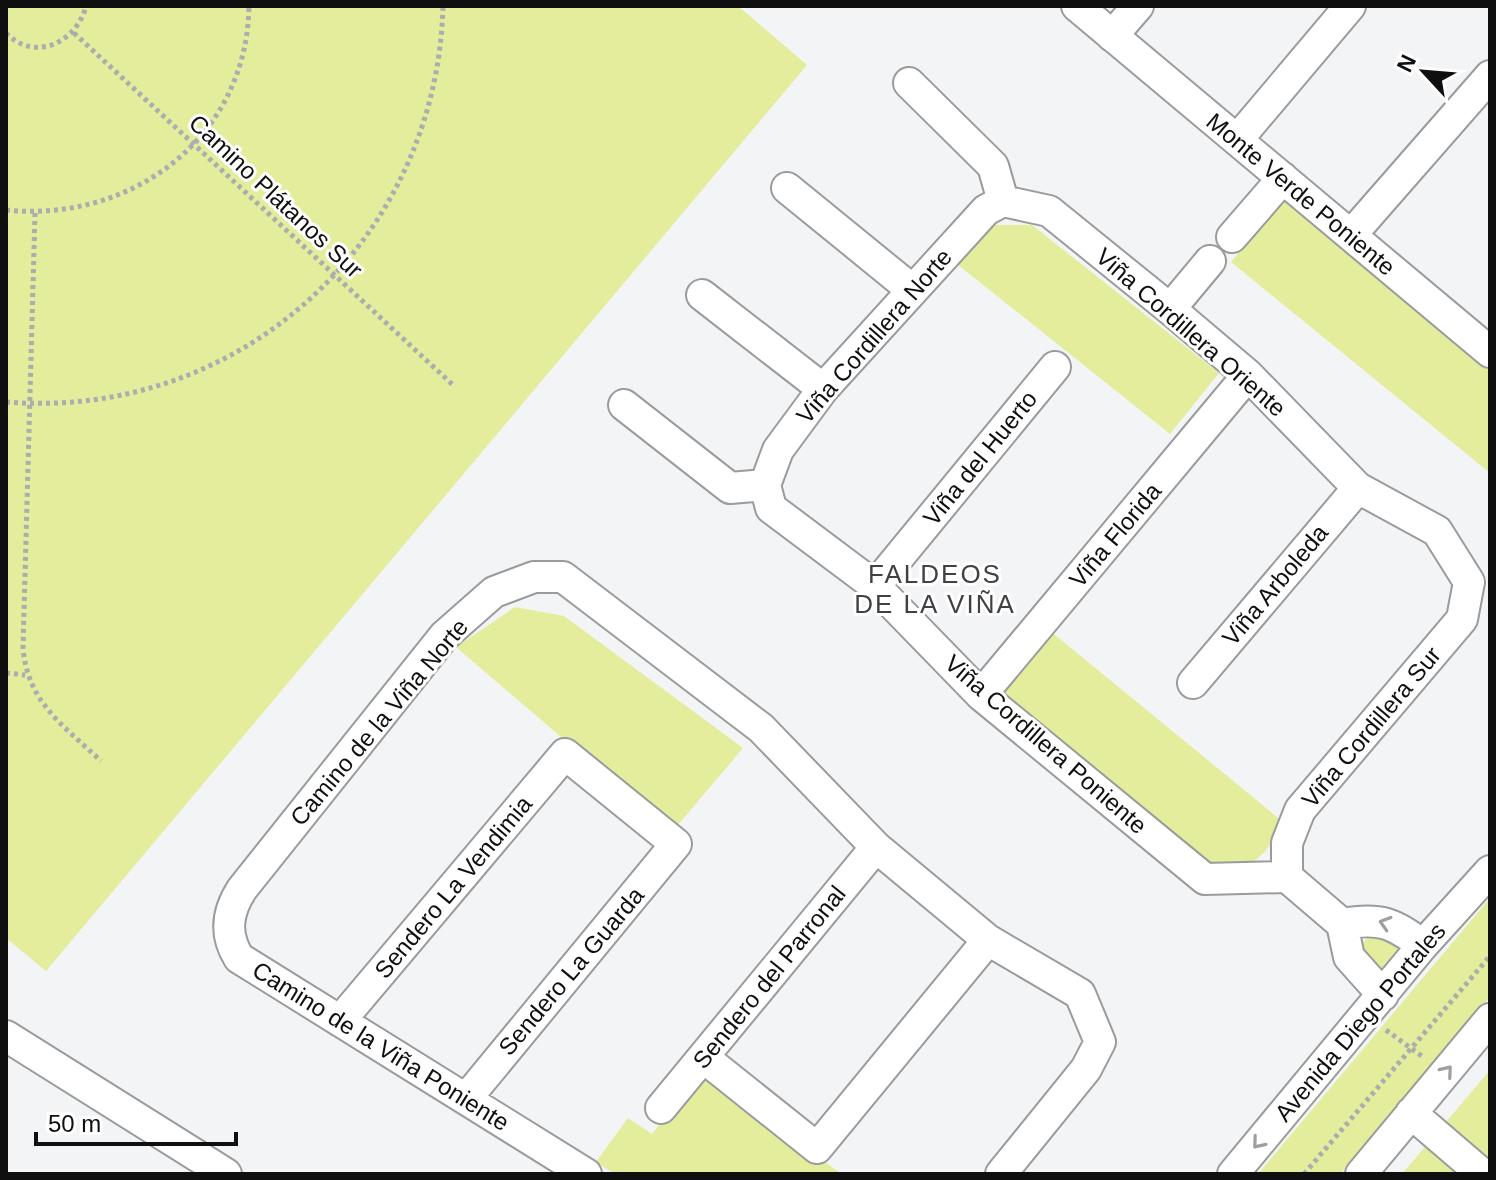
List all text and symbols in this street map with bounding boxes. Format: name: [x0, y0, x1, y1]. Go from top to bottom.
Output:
north arrow: [1384, 32, 1464, 112]
text: N: [1392, 51, 1421, 76]
street label: Monte Verde Poniente: [1201, 107, 1401, 281]
street label: Camino Plátanos Sur: [184, 109, 368, 283]
street label: Viña Cordillera Oriente: [1091, 242, 1291, 422]
street label: Viña Cordillera Norte: [791, 243, 957, 429]
street label: Viña del Huerto: [918, 385, 1042, 531]
street label: Viña Florida: [1064, 477, 1167, 593]
street label: Viña Arboleda: [1217, 519, 1334, 651]
district label: FALDEOS DE LA VIÑA: [854, 559, 1016, 619]
street label: Camino de la Viña Norte: [285, 613, 473, 831]
street label: Viña Cordillera Sur: [1296, 641, 1446, 813]
street label: Viña Cordillera Poniente: [940, 649, 1152, 839]
street label: Sendero La Vendimia: [369, 790, 538, 984]
street label: Sendero del Parronal: [687, 880, 851, 1074]
street label: Sendero La Guarda: [493, 881, 650, 1060]
street label: Avenida Diego Portales: [1269, 917, 1451, 1127]
one-way arrow: [1379, 917, 1393, 933]
street label: Camino de la Viña Poniente: [248, 956, 514, 1136]
one-way arrow: [1437, 1066, 1452, 1080]
scale bar: [36, 1096, 236, 1146]
text: 50 m: [48, 1110, 101, 1137]
one-way arrow: [1253, 1134, 1268, 1149]

